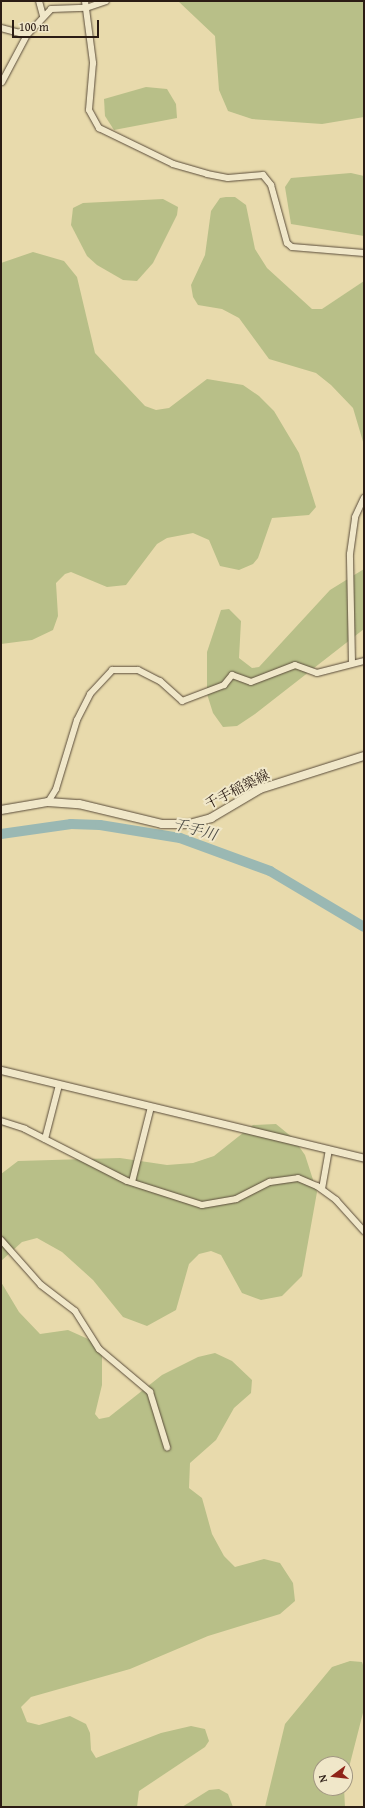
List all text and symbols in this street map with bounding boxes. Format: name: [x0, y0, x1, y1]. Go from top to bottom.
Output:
scale bar: [14, 12, 101, 38]
text: 100 m: [19, 18, 49, 35]
street label: 千手稲築線: [202, 766, 272, 812]
water label: 千手川: [171, 814, 219, 844]
north arrow: [313, 1756, 353, 1796]
text: N: [314, 1773, 331, 1784]

